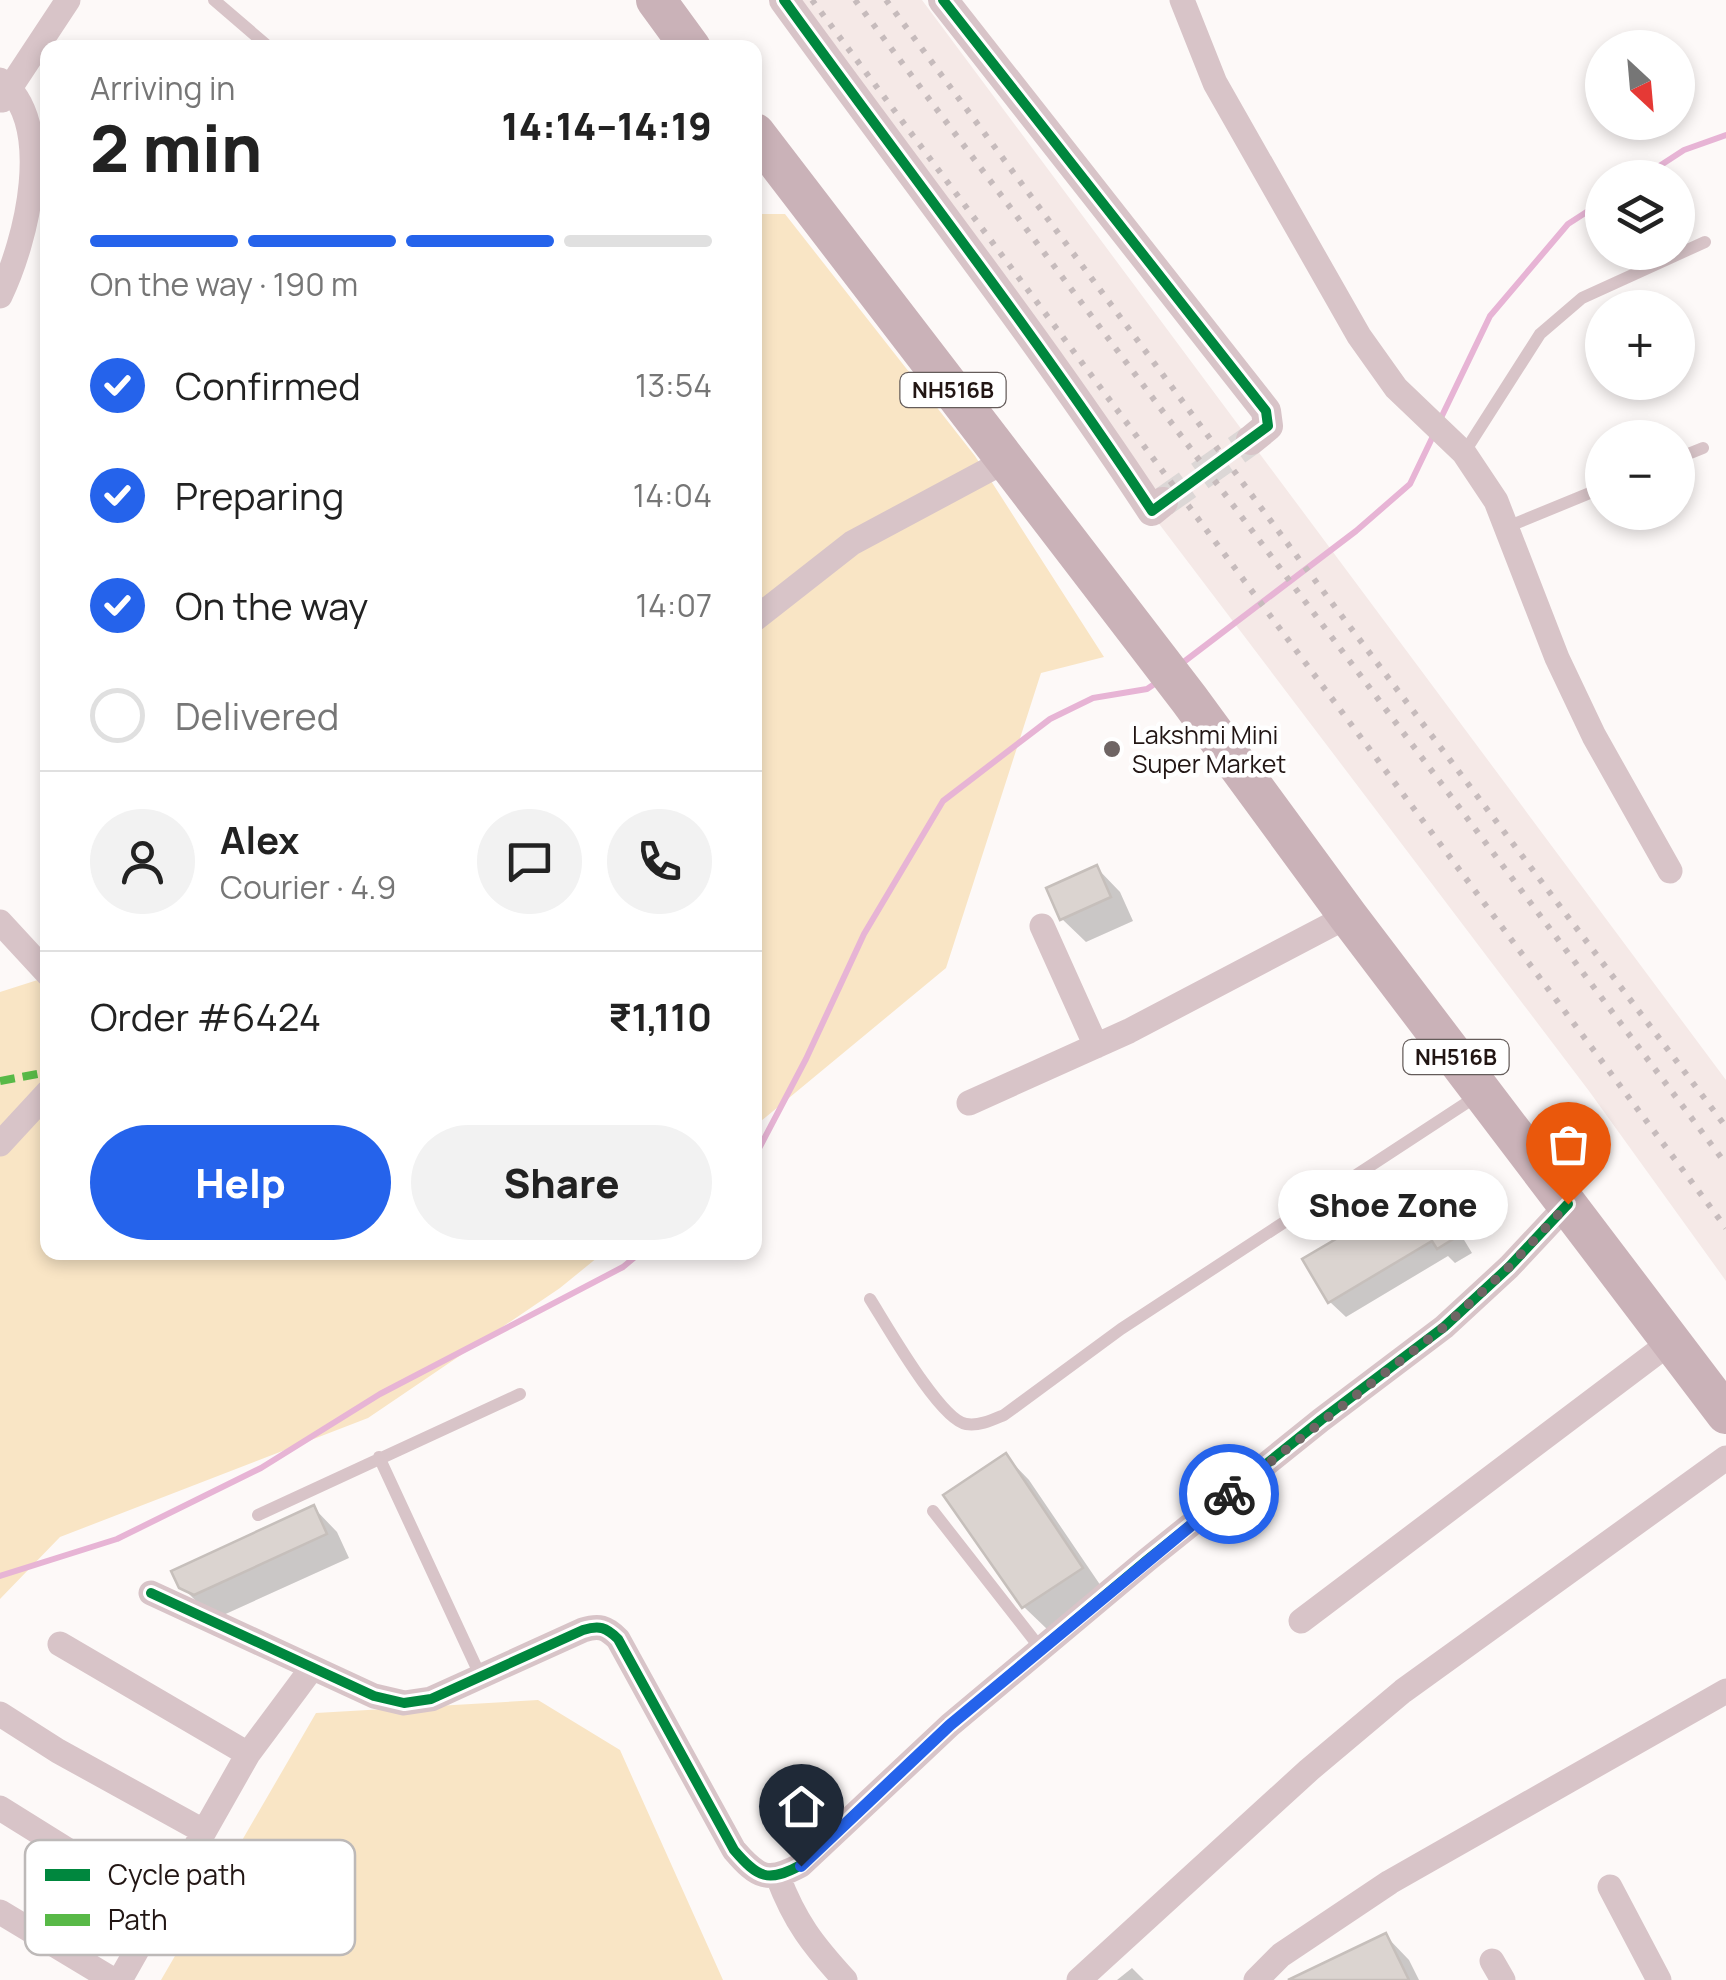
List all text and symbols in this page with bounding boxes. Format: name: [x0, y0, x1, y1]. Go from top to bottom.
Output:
north arrow: [1585, 30, 1695, 140]
map controls: [1585, 30, 1695, 530]
text: Arriving in: [90, 66, 235, 110]
text: 14:14–14:19: [502, 99, 712, 151]
text: 2 min: [90, 103, 262, 192]
button: layers: [1585, 160, 1695, 270]
text: On the way · 190 m: [90, 262, 358, 306]
button: +: [1585, 290, 1695, 400]
icon: check: [90, 358, 145, 413]
text: Confirmed: [175, 359, 361, 411]
text: 13:54: [635, 363, 712, 407]
road number: NH516B: [900, 373, 1006, 407]
button: −: [1585, 420, 1695, 530]
icon: check: [90, 468, 145, 523]
text: Preparing: [175, 469, 344, 521]
text: 14:04: [633, 473, 712, 517]
icon: check: [90, 578, 145, 633]
text: On the way: [175, 579, 368, 631]
text: 14:07: [636, 583, 712, 627]
text: Delivered: [175, 689, 339, 741]
place label: Lakshmi Mini Super Market: [1132, 717, 1286, 781]
marker: Lakshmi Mini Super Market: [1101, 738, 1123, 760]
button: person: [90, 809, 195, 914]
button: chat: [477, 809, 582, 914]
button: phone: [607, 809, 712, 914]
text: Alex: [220, 813, 299, 865]
text: Courier · 4.9: [220, 865, 396, 909]
text: Order #6424: [90, 990, 321, 1042]
text: ₹1,110: [608, 990, 712, 1042]
road number: NH516B: [1404, 1040, 1508, 1074]
pin: [1526, 1102, 1611, 1205]
icon: bag: [1541, 1117, 1596, 1172]
button: Help: [90, 1125, 391, 1240]
button: Share: [411, 1125, 712, 1240]
callout: Shoe Zone: [1278, 1169, 1508, 1239]
text: Shoe Zone: [1308, 1183, 1478, 1227]
courier: [1179, 1444, 1279, 1544]
icon: bike: [1202, 1467, 1257, 1522]
pin: [759, 1764, 844, 1867]
icon: home: [774, 1779, 829, 1834]
legend: [25, 1840, 355, 1955]
text: Cycle path: [108, 1855, 246, 1893]
text: Path: [108, 1900, 168, 1938]

